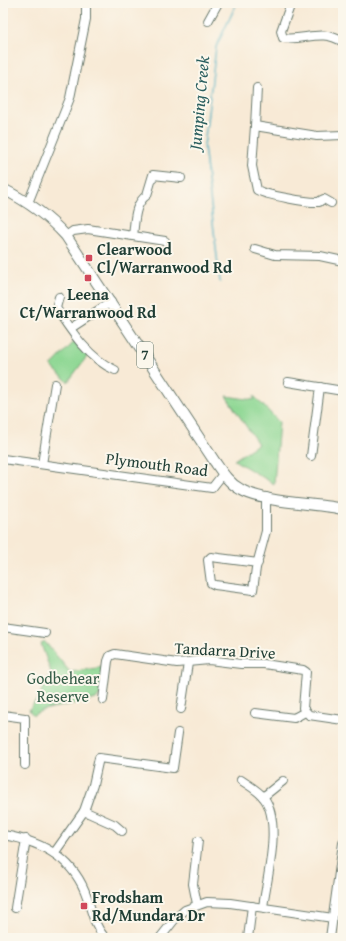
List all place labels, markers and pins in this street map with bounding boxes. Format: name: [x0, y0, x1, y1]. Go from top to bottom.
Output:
place label: Clearwood Cl/Warranwood Rd: [97, 237, 233, 279]
marker: Clearwood Cl/Warranwood Rd: [84, 253, 94, 263]
marker: Leena Ct/Warranwood Rd: [83, 273, 93, 283]
place label: Leena Ct/Warranwood Rd: [20, 282, 157, 324]
place label: Frodsham Rd/Mundara Dr: [92, 885, 206, 927]
marker: Frodsham Rd/Mundara Dr: [79, 901, 89, 911]

